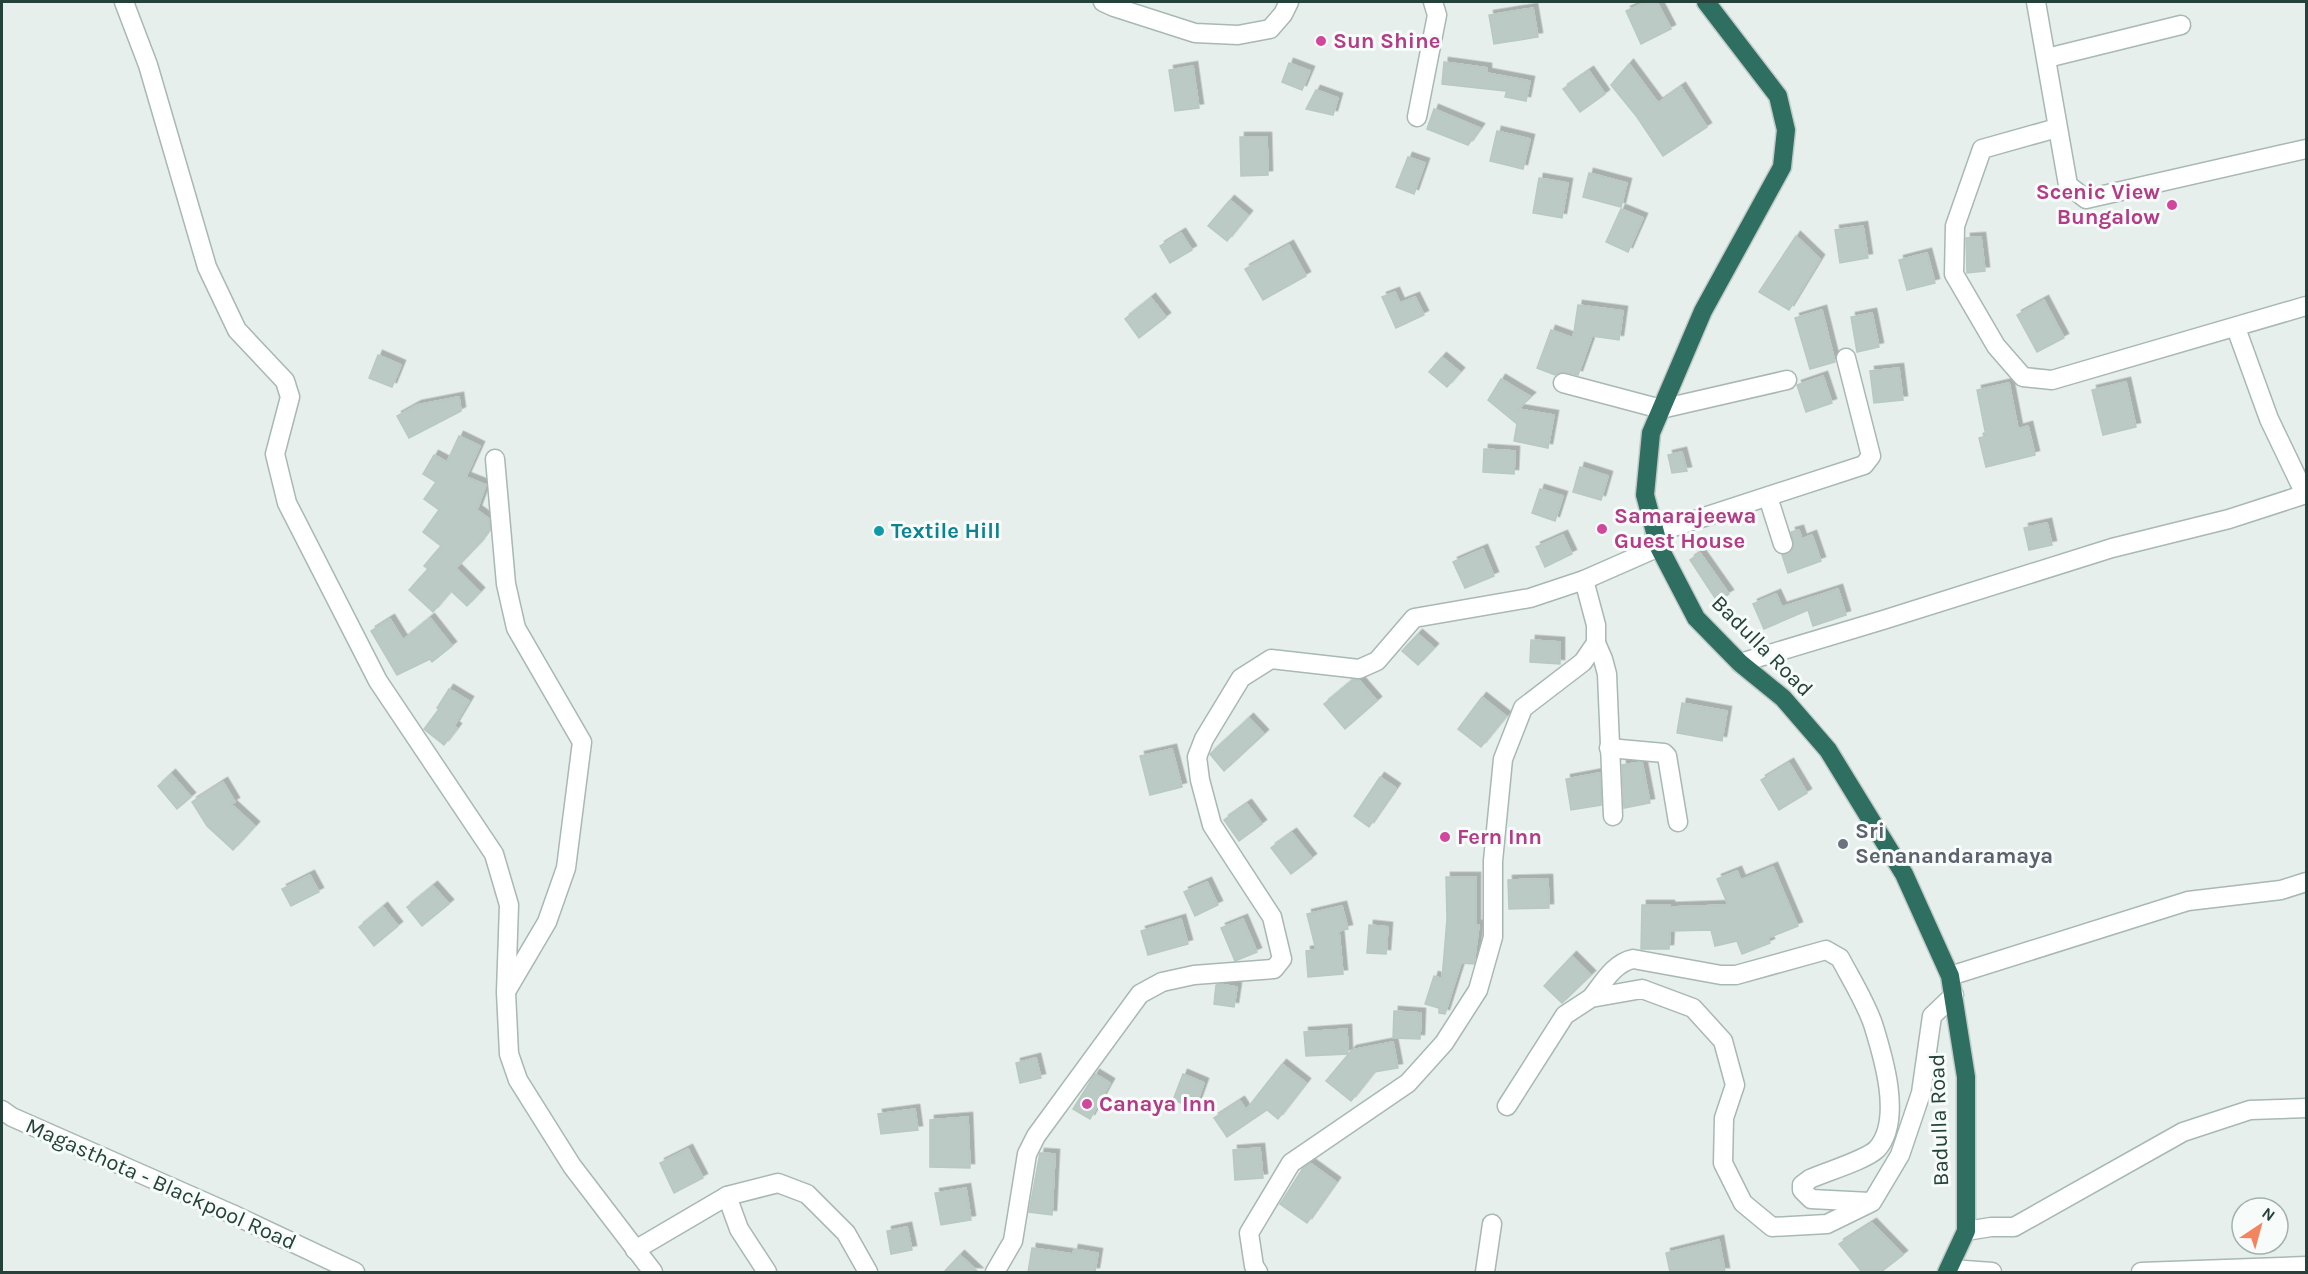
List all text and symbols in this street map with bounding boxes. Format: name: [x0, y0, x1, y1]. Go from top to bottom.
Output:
place label: Sun Shine: [1333, 28, 1440, 54]
marker: Sun Shine: [1314, 34, 1328, 48]
place label: Scenic View Bungalow: [2036, 179, 2160, 230]
marker: Scenic View Bungalow: [2165, 198, 2179, 212]
place label: Samarajeewa Guest House: [1614, 503, 1756, 554]
place label: Textile Hill: [891, 518, 1001, 544]
marker: Samarajeewa Guest House: [1595, 522, 1609, 536]
marker: Textile Hill: [872, 524, 886, 538]
street label: Badulla Road: [1706, 590, 1818, 702]
place label: Sri Senanandaramaya: [1855, 818, 2053, 869]
place label: Fern Inn: [1457, 824, 1542, 850]
marker: Fern Inn: [1438, 830, 1452, 844]
marker: Sri Senanandaramaya: [1836, 837, 1850, 851]
street label: Badulla Road: [1924, 1053, 1954, 1187]
place label: Canaya Inn: [1099, 1091, 1216, 1117]
marker: Canaya Inn: [1080, 1097, 1094, 1111]
street label: Magasthota - Blackpool Road: [22, 1112, 300, 1256]
north arrow: [2230, 1196, 2290, 1256]
text: N: [2258, 1203, 2279, 1225]

